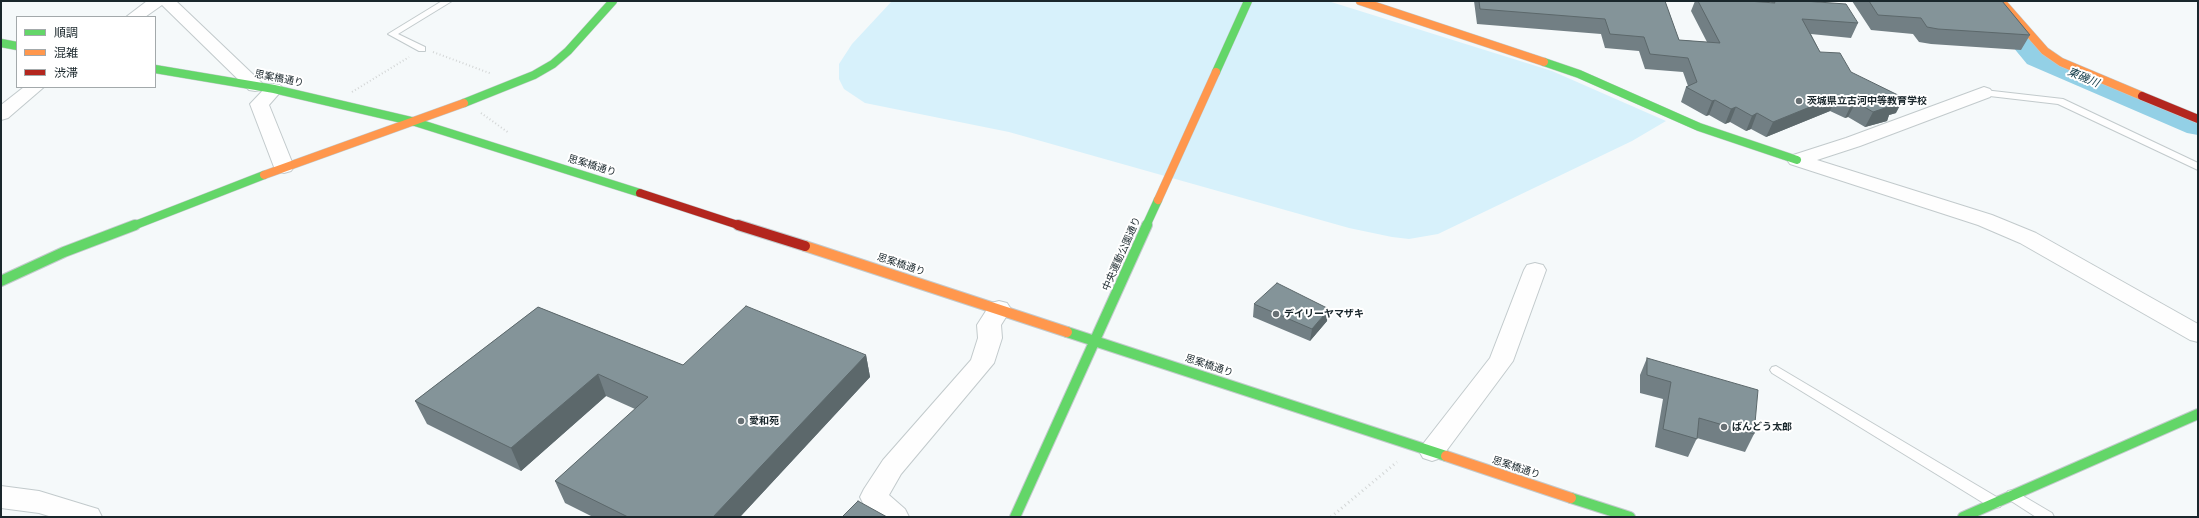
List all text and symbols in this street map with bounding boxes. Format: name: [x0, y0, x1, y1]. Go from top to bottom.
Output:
legend: [16, 16, 156, 88]
text: 順調: [54, 26, 78, 40]
text: 混雑: [54, 46, 78, 60]
water label: 東磯川: [2065, 65, 2101, 91]
text: 渋滞: [54, 66, 78, 80]
street label: 思案橋通り: [253, 68, 305, 90]
place label: 茨城県立古河中等教育学校: [1807, 95, 1927, 107]
marker: 茨城県立古河中等教育学校: [1794, 96, 1804, 106]
street label: 思案橋通り: [566, 153, 618, 179]
street label: 中央運動公園通り: [1100, 215, 1144, 293]
street label: 思案橋通り: [875, 252, 927, 278]
place label: デイリーヤマザキ: [1284, 308, 1364, 320]
marker: デイリーヤマザキ: [1271, 309, 1281, 319]
street label: 思案橋通り: [1183, 353, 1235, 379]
place label: 愛和苑: [749, 415, 779, 427]
marker: 愛和苑: [736, 416, 746, 426]
place label: ばんどう太郎: [1732, 421, 1792, 433]
marker: ばんどう太郎: [1719, 422, 1729, 432]
street label: 思案橋通り: [1490, 455, 1542, 481]

